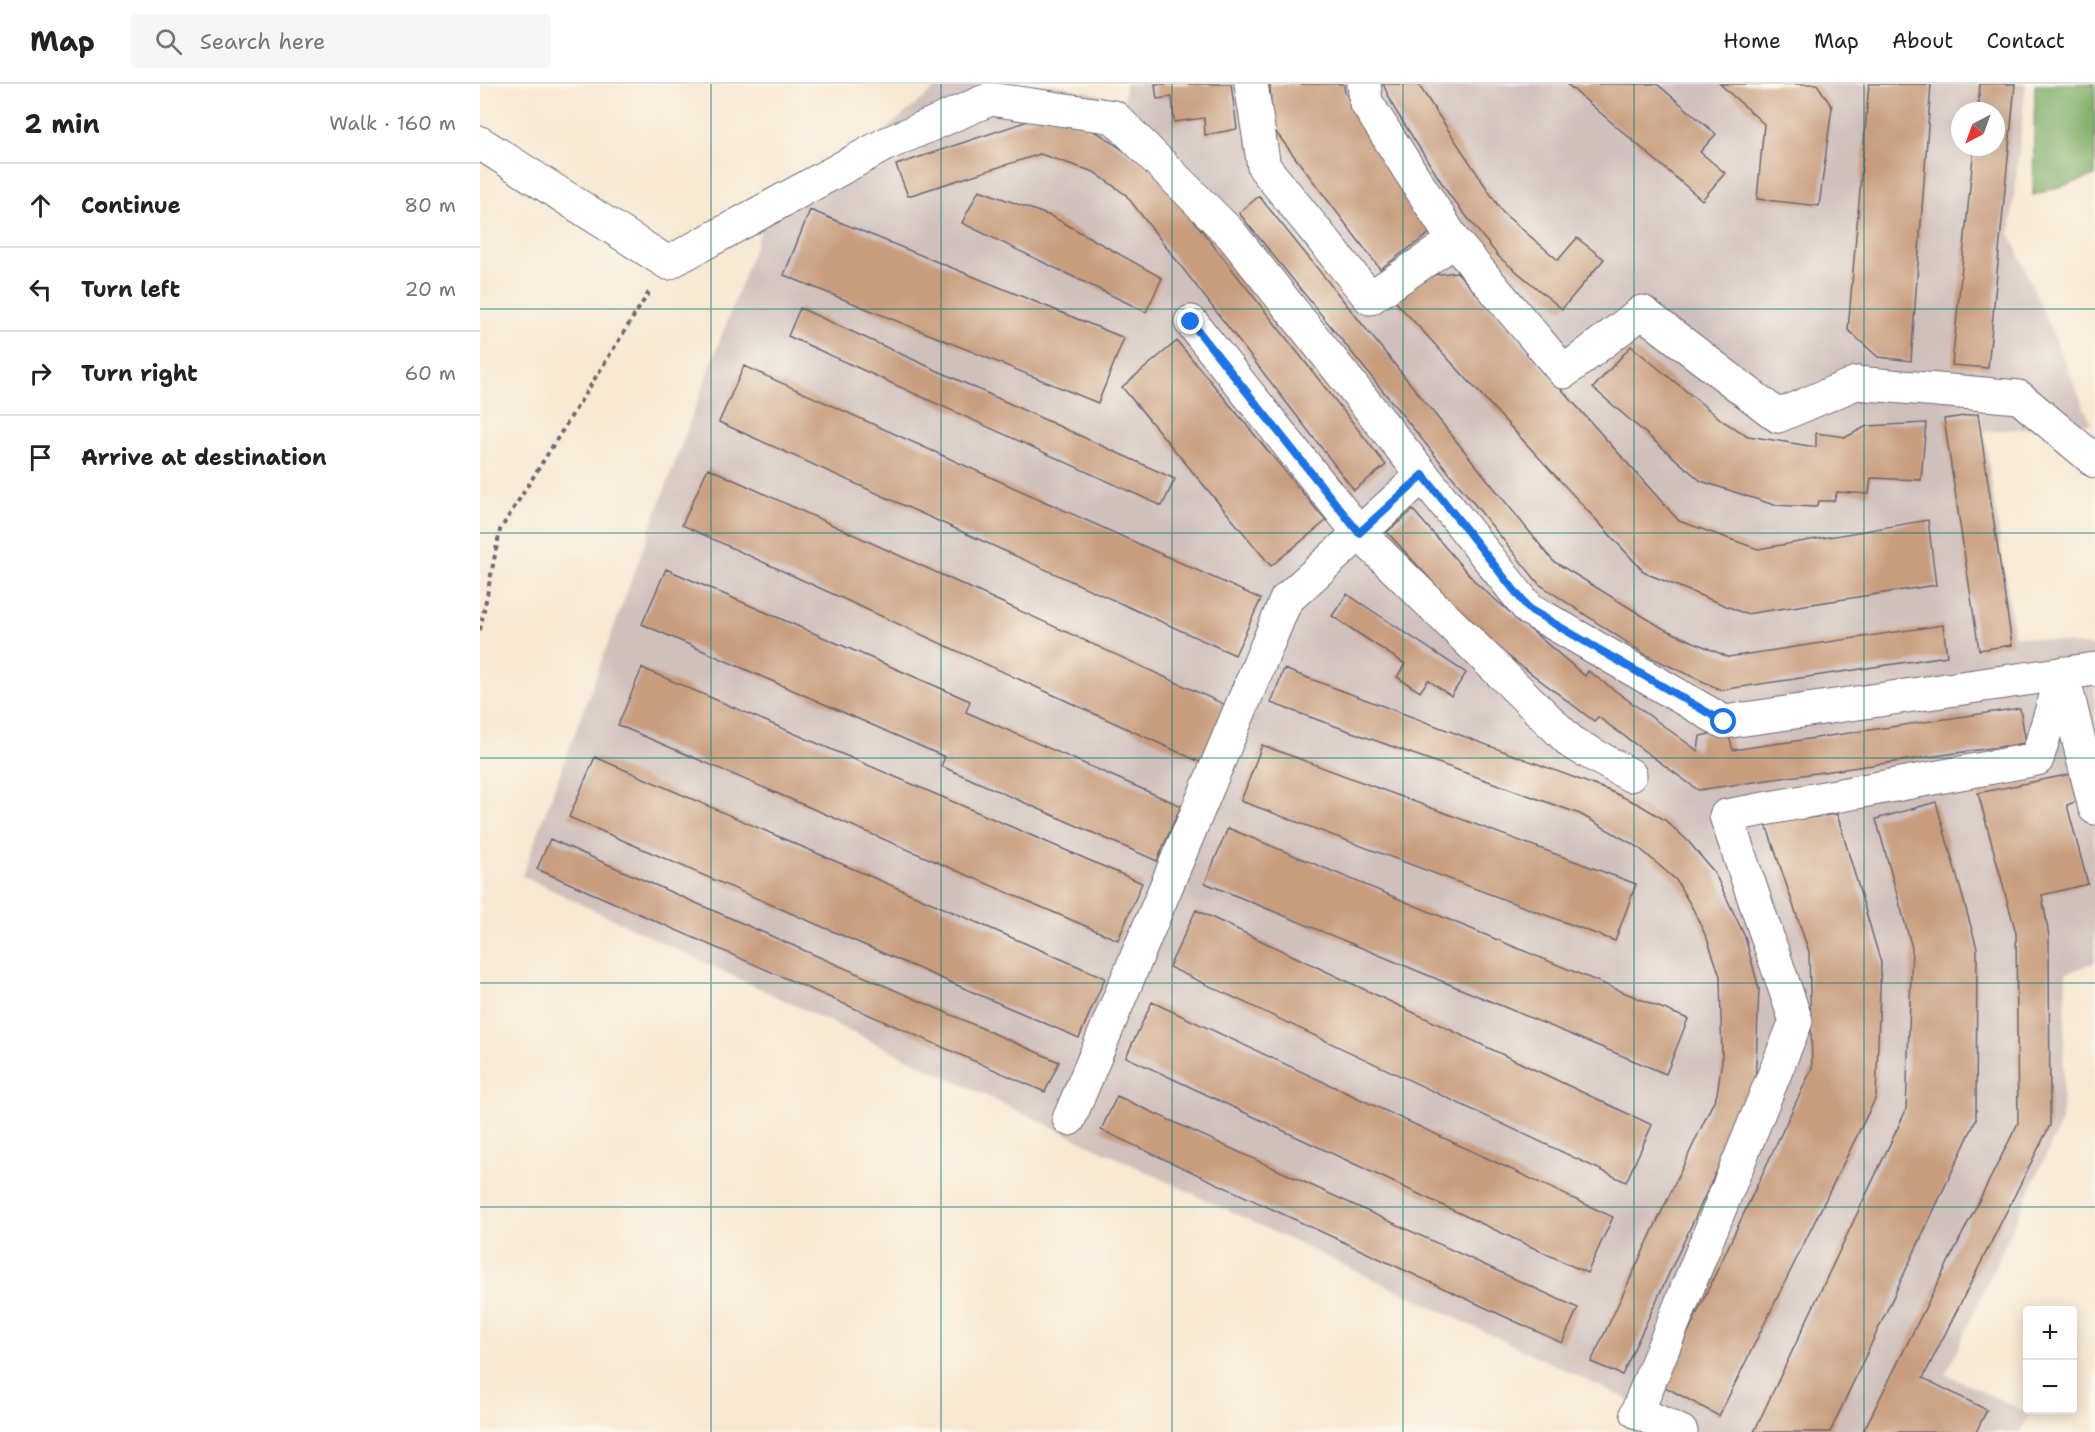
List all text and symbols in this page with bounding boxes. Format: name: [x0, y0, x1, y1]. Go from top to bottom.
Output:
search box: [131, 14, 551, 68]
text: Map: [30, 22, 95, 60]
icon: search: [152, 25, 185, 58]
text: Search here: [200, 27, 325, 56]
text: Home: [1723, 27, 1781, 55]
text: Map: [1814, 27, 1859, 55]
text: About: [1892, 27, 1953, 55]
text: Contact: [1986, 27, 2065, 55]
north arrow: [1951, 102, 2005, 156]
text: 2 min: [24, 106, 100, 141]
text: Walk · 160 m: [329, 110, 456, 136]
icon: ahead: [24, 189, 57, 222]
text: Continue: [81, 191, 181, 220]
text: 80 m: [404, 192, 456, 218]
icon: left: [24, 273, 57, 306]
text: Turn left: [81, 275, 180, 304]
text: 20 m: [405, 276, 456, 302]
route end: [1177, 308, 1203, 334]
icon: right: [24, 357, 57, 390]
text: Turn right: [81, 359, 198, 388]
text: 60 m: [404, 360, 456, 386]
icon: arrive: [24, 441, 57, 474]
text: Arrive at destination: [81, 443, 327, 472]
route start: [1710, 708, 1736, 734]
map controls: [2023, 1306, 2077, 1414]
button: +: [2023, 1306, 2077, 1360]
button: −: [2023, 1360, 2077, 1414]

